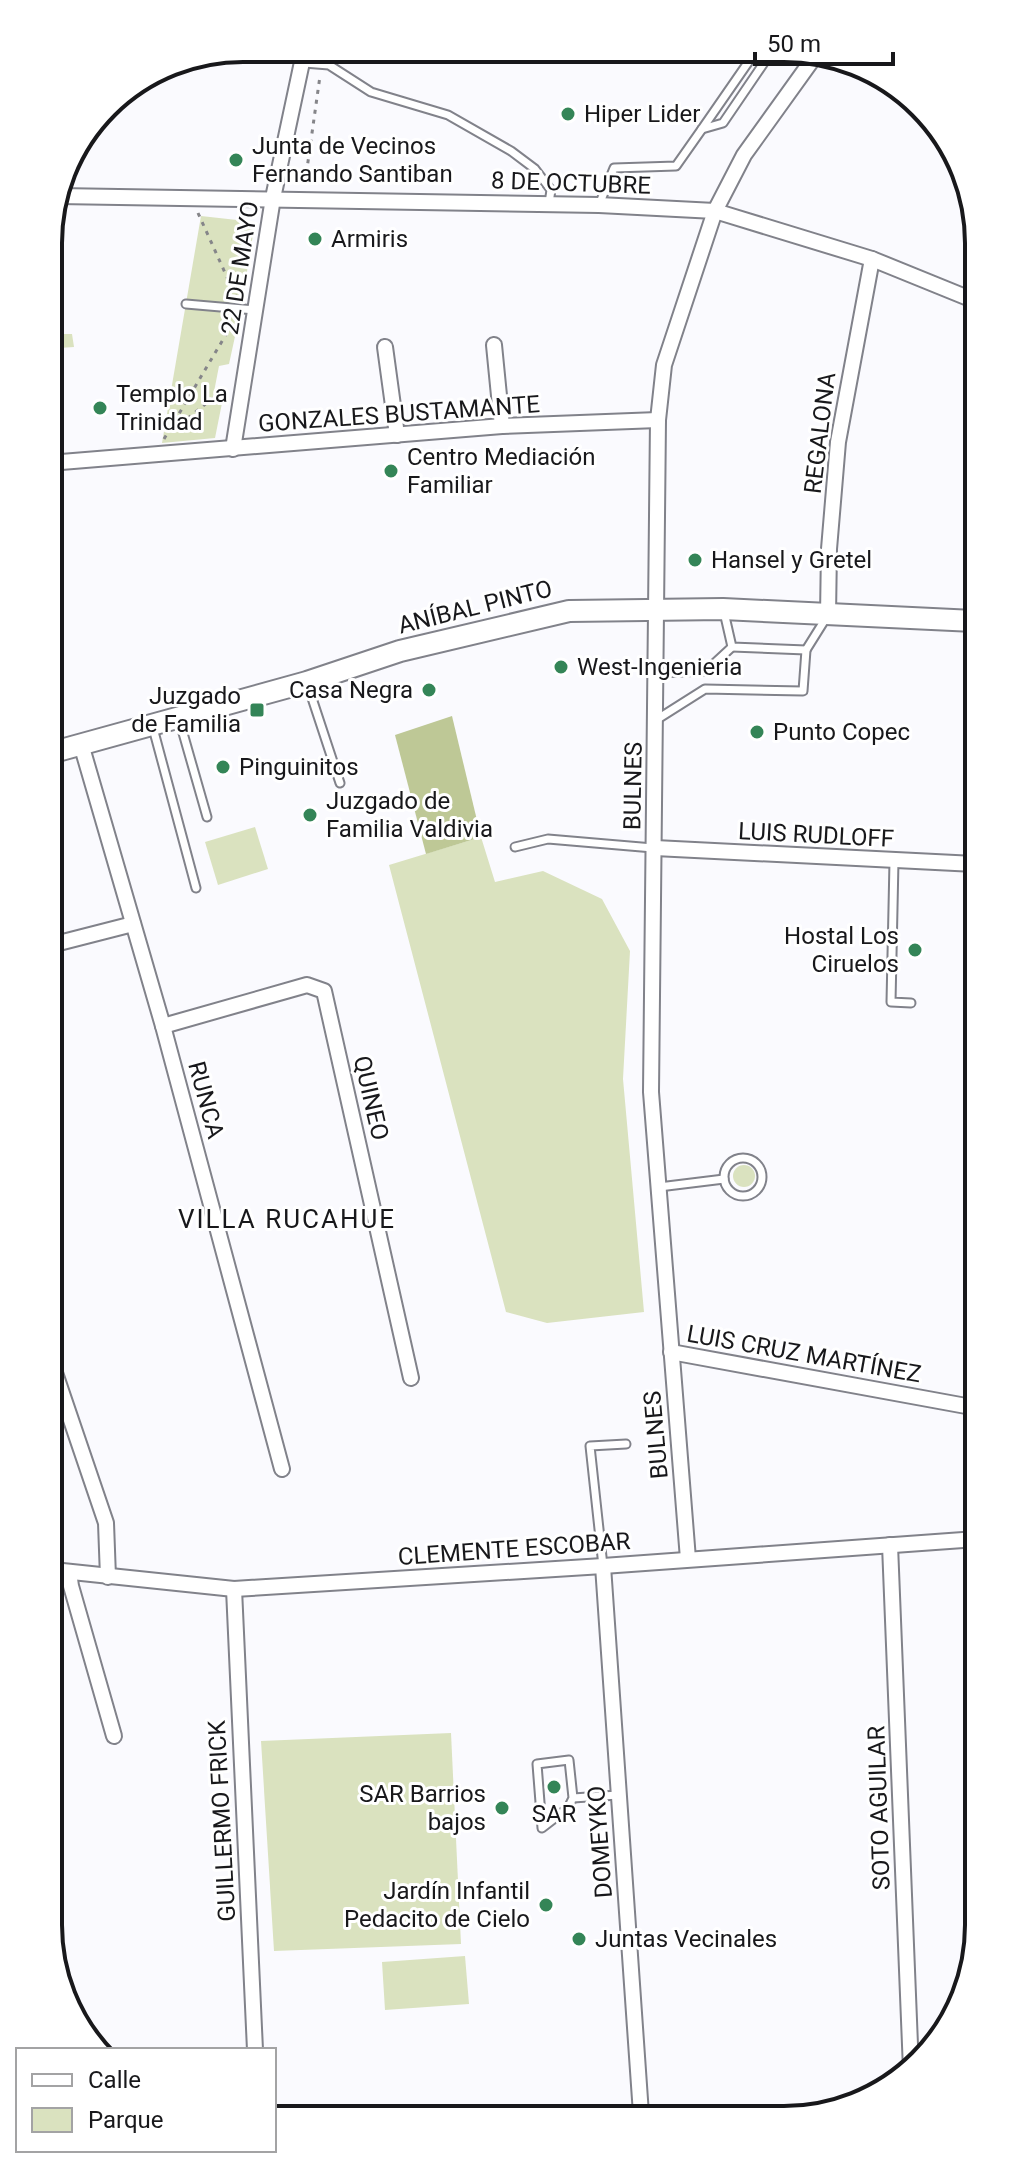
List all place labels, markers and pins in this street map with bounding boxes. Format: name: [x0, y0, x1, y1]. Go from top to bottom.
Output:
place label: Hiper Lider: [584, 100, 700, 128]
marker: Hiper Lider: [559, 105, 577, 123]
place label: Junta de Vecinos Fernando Santiban: [252, 132, 453, 188]
marker: Junta de Vecinos Fernando Santiban: [227, 151, 245, 169]
place label: Armiris: [331, 225, 408, 253]
marker: Armiris: [306, 230, 324, 248]
place label: Templo La Trinidad: [116, 380, 228, 436]
marker: Templo La Trinidad: [91, 399, 109, 417]
place label: Centro Mediación Familiar: [407, 443, 595, 499]
marker: Centro Mediación Familiar: [382, 462, 400, 480]
place label: Hansel y Gretel: [711, 546, 872, 574]
marker: Hansel y Gretel: [686, 551, 704, 569]
place label: West-Ingenieria: [577, 653, 742, 681]
marker: West-Ingenieria: [552, 658, 570, 676]
place label: Casa Negra: [289, 676, 413, 704]
marker: Casa Negra: [420, 681, 438, 699]
place label: Juzgado de Familia: [131, 682, 241, 738]
marker: Juzgado de Familia: [248, 701, 266, 719]
place label: Punto Copec: [773, 718, 910, 746]
marker: Punto Copec: [748, 723, 766, 741]
place label: Pinguinitos: [239, 753, 359, 781]
marker: Pinguinitos: [214, 758, 232, 776]
place label: Juzgado de Familia Valdivia: [326, 787, 493, 843]
marker: Juzgado de Familia Valdivia: [301, 806, 319, 824]
place label: Hostal Los Ciruelos: [784, 922, 899, 978]
marker: Hostal Los Ciruelos: [906, 941, 924, 959]
marker: SAR: [545, 1778, 563, 1796]
place label: SAR Barrios bajos: [359, 1780, 486, 1836]
marker: SAR Barrios bajos: [493, 1799, 511, 1817]
place label: SAR: [532, 1800, 577, 1828]
place label: Jardín Infantil Pedacito de Cielo: [344, 1877, 530, 1933]
marker: Jardín Infantil Pedacito de Cielo: [537, 1896, 555, 1914]
place label: Juntas Vecinales: [595, 1925, 777, 1953]
marker: Juntas Vecinales: [570, 1930, 588, 1948]

